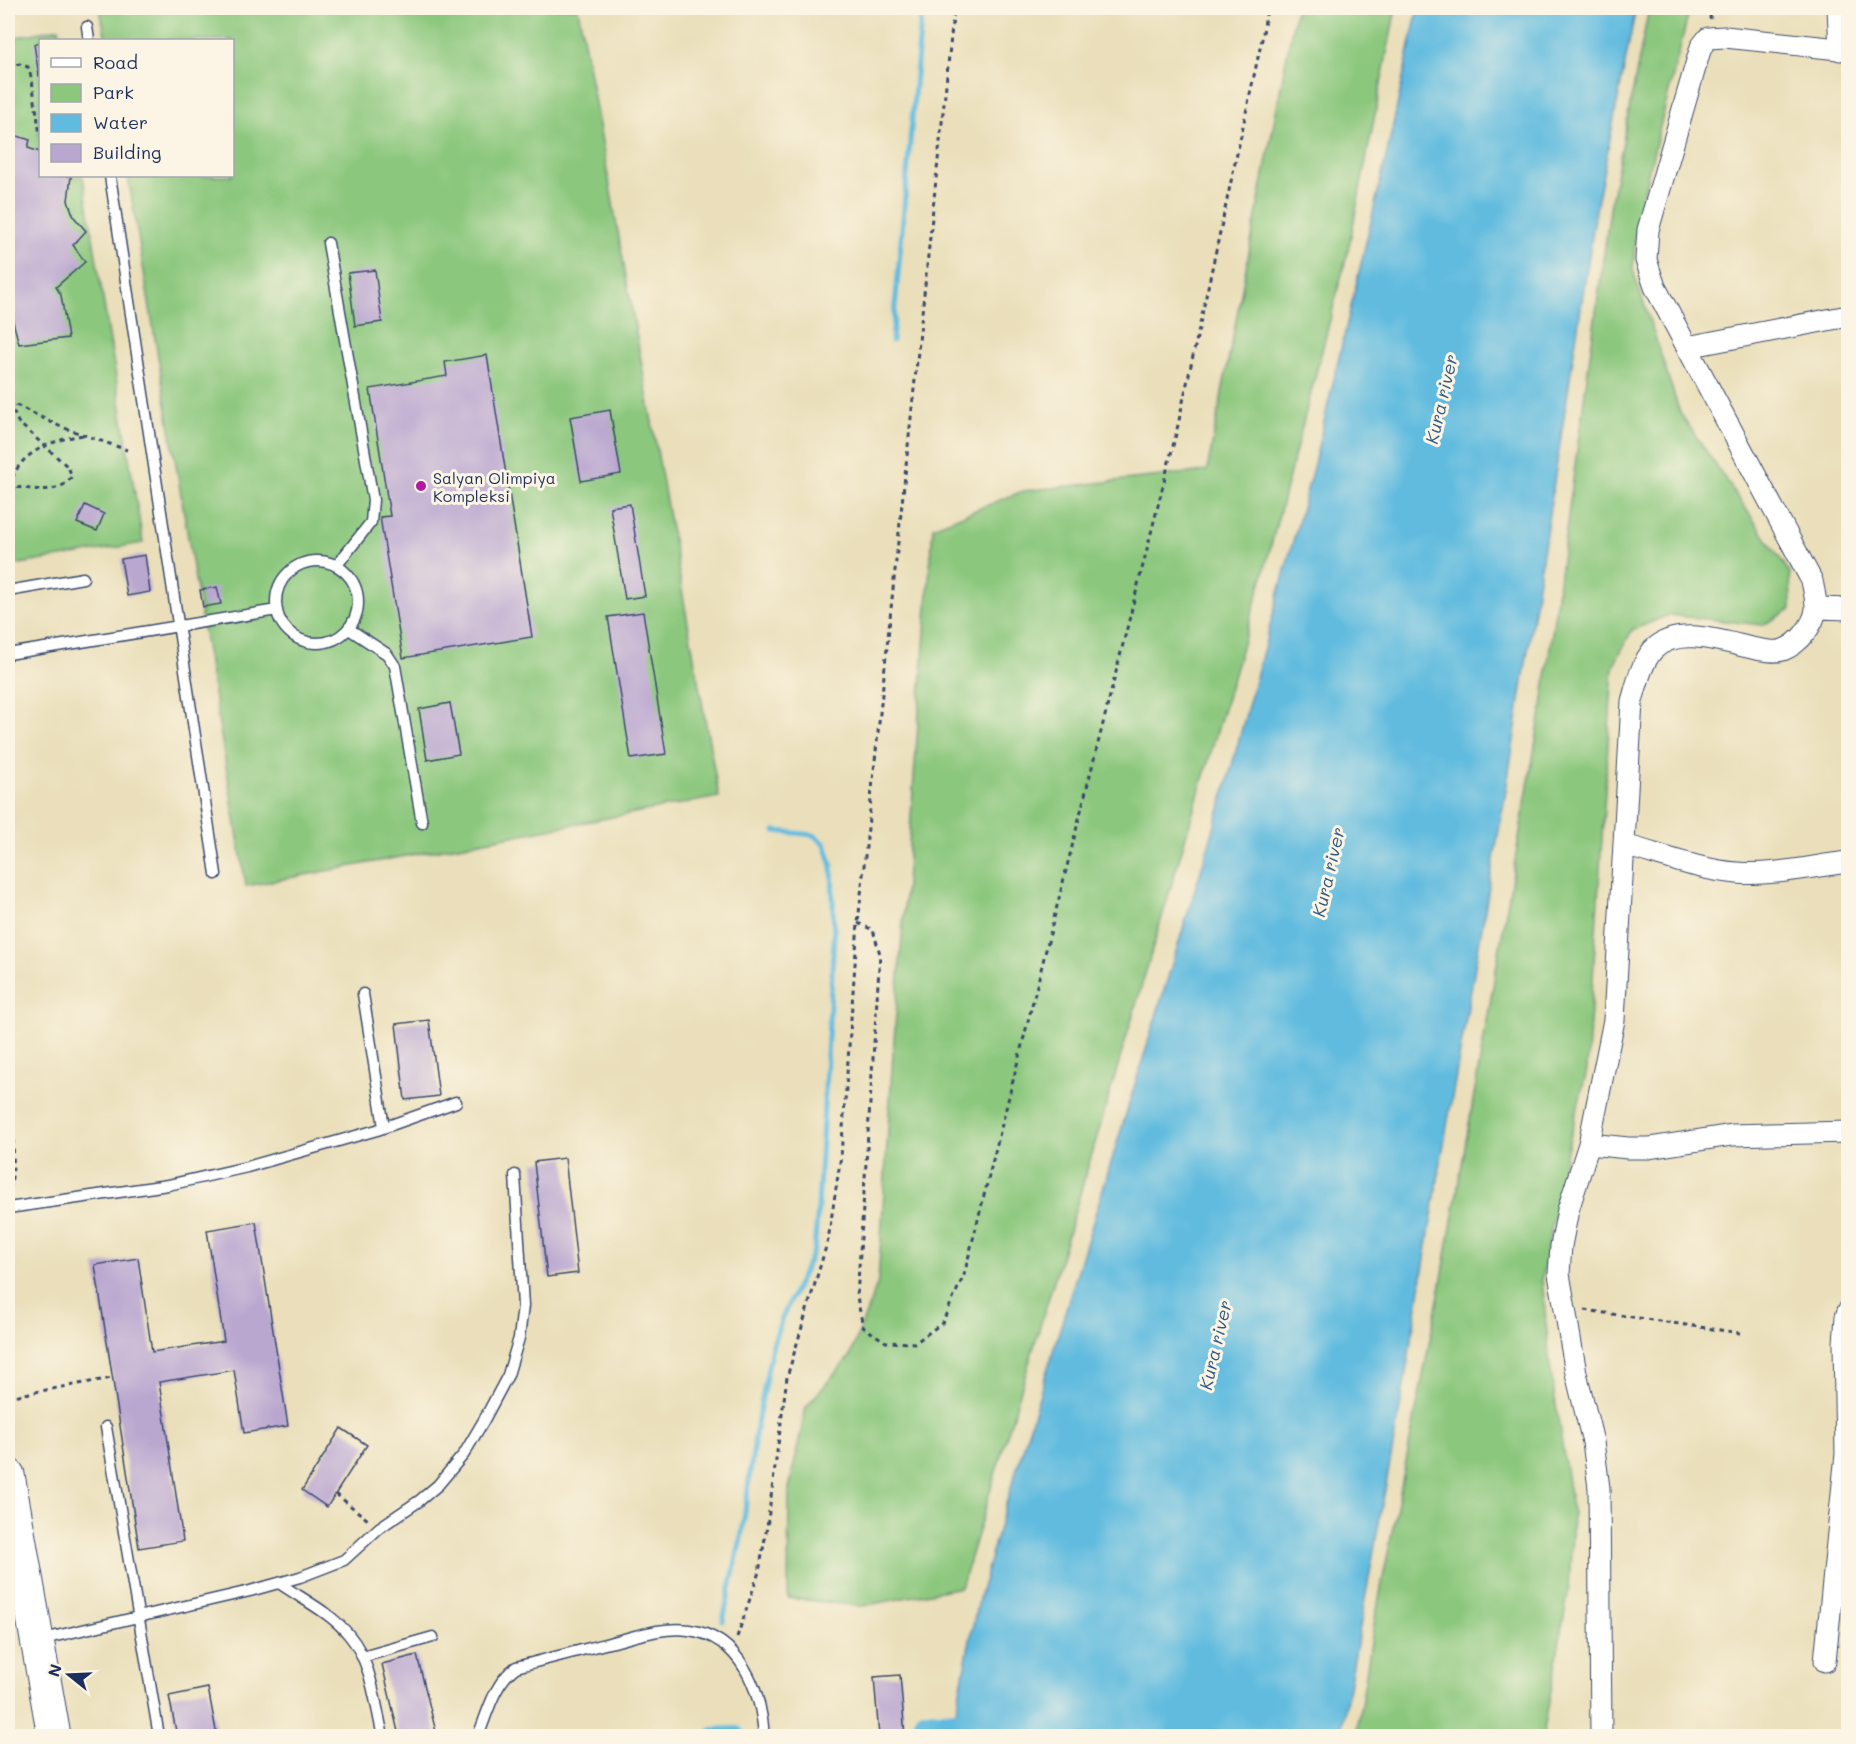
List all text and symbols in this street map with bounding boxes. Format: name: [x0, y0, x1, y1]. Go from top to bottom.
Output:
legend: [39, 39, 234, 177]
text: Road: [93, 50, 138, 74]
text: Park: [93, 80, 134, 104]
text: Water: [93, 110, 148, 134]
text: Building: [93, 140, 161, 164]
water label: Kura river: [1419, 352, 1463, 446]
place label: Salyan Olimpiya Kompleksi: [433, 467, 556, 506]
marker: Salyan Olimpiya Kompleksi: [414, 479, 428, 493]
water label: Kura river: [1306, 825, 1350, 919]
water label: Kura river: [1193, 1298, 1237, 1392]
north arrow: [39, 1645, 99, 1705]
text: N: [42, 1661, 66, 1679]

